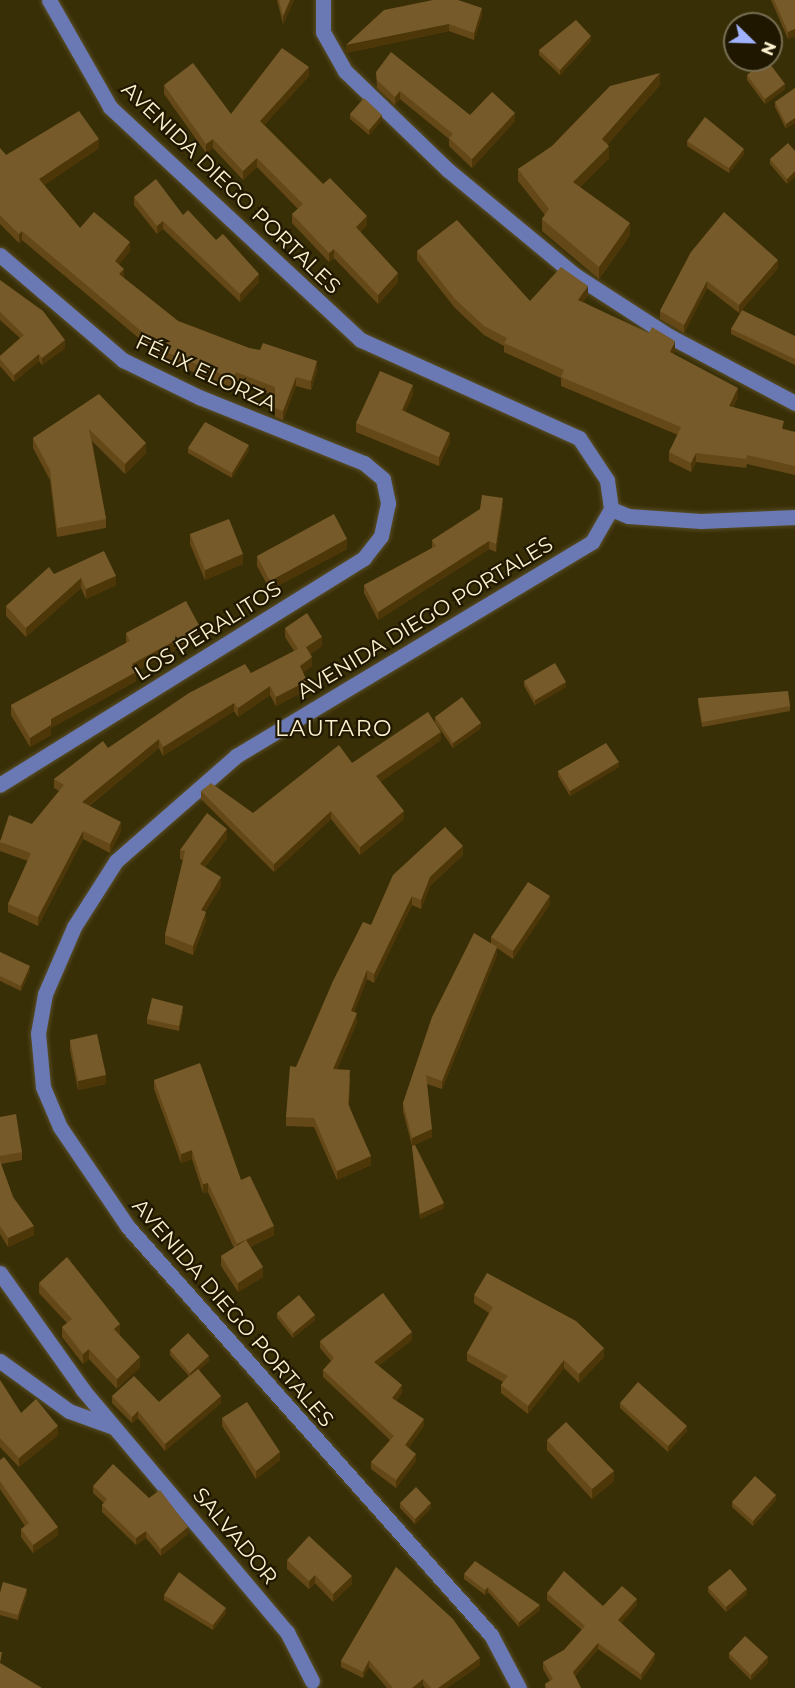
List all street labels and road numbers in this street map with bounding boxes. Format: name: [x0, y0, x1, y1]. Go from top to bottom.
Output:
street label: AVENIDA DIEGO PORTALES: [116, 77, 346, 299]
street label: FÉLIX ELORZA: [132, 329, 280, 417]
street label: AVENIDA DIEGO PORTALES: [292, 531, 558, 705]
street label: LOS PERALITOS: [130, 576, 286, 686]
street label: AVENIDA DIEGO PORTALES: [127, 1194, 339, 1432]
street label: SALVADOR: [187, 1483, 283, 1589]

